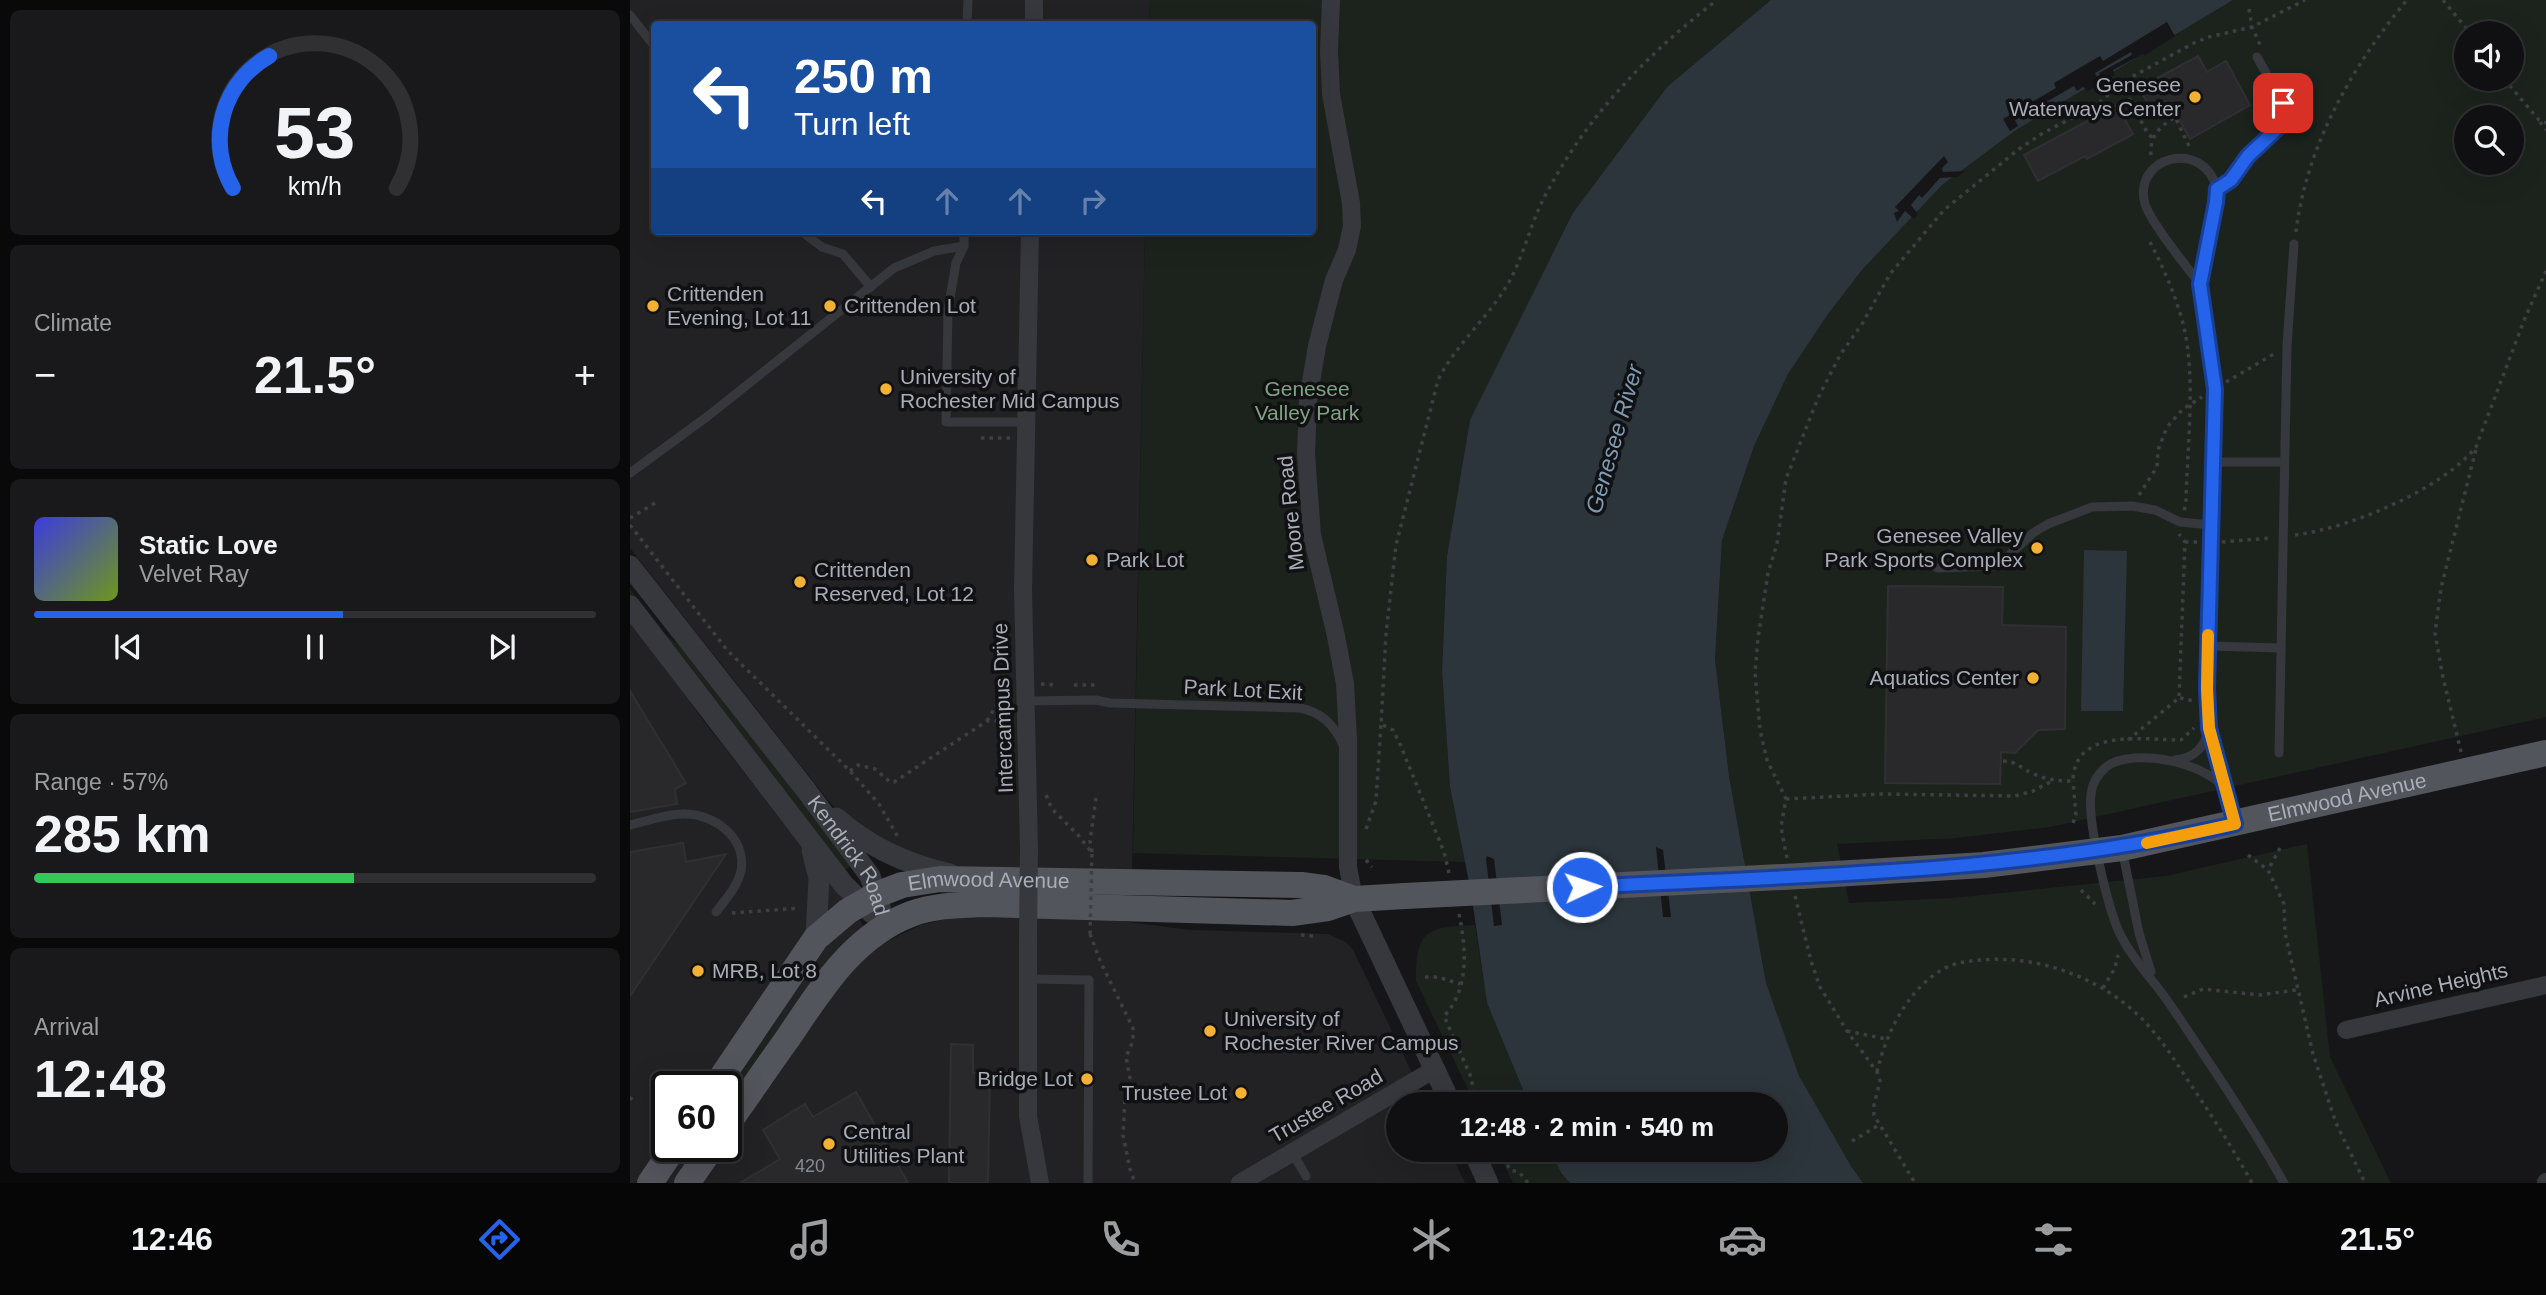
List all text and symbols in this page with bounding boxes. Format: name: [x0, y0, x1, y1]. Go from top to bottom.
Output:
map controls: [2454, 21, 2524, 175]
button: sound: [2454, 21, 2524, 91]
icon: left: [679, 49, 770, 140]
text: 250 m: [794, 49, 933, 103]
place label: Genesee Waterways Center: [2009, 73, 2181, 120]
pin: [2253, 73, 2313, 133]
icon: arrive: [2264, 84, 2302, 122]
marker: Genesee Waterways Center: [2187, 89, 2203, 105]
text: 53: [275, 93, 355, 174]
button: search: [2454, 105, 2524, 175]
text: Turn left: [794, 106, 910, 142]
text: km/h: [288, 172, 342, 200]
icon: left: [855, 182, 893, 220]
icon: ahead: [928, 182, 966, 220]
icon: ahead: [1001, 182, 1039, 220]
icon: right: [1074, 182, 1112, 220]
place label: Crittenden Evening, Lot 11: [667, 282, 811, 329]
place label: Crittenden Lot: [844, 294, 976, 317]
marker: Crittenden Evening, Lot 11: [645, 298, 661, 314]
marker: Crittenden Lot: [822, 298, 838, 314]
text: Climate: [34, 310, 112, 336]
text: 21.5°: [254, 346, 376, 404]
text: −: [34, 354, 56, 396]
text: +: [574, 354, 596, 396]
water label: Genesee River: [1580, 360, 1648, 516]
place label: University of Rochester Mid Campus: [900, 365, 1119, 412]
park label: Genesee Valley Park: [1255, 377, 1360, 424]
marker: University of Rochester Mid Campus: [878, 381, 894, 397]
street label: Moore Road: [1273, 454, 1308, 572]
place label: Genesee Valley Park Sports Complex: [1825, 524, 2023, 571]
text: Static Love: [139, 530, 278, 560]
marker: Genesee Valley Park Sports Complex: [2029, 540, 2045, 556]
place label: Park Lot: [1106, 548, 1184, 571]
marker: Park Lot: [1084, 552, 1100, 568]
place label: Crittenden Reserved, Lot 12: [814, 558, 974, 605]
text: Velvet Ray: [139, 561, 249, 587]
marker: Crittenden Reserved, Lot 12: [792, 574, 808, 590]
street label: Intercampus Drive: [988, 622, 1017, 794]
icon: previous: [109, 628, 147, 666]
icon: pause: [296, 628, 334, 666]
icon: next: [483, 628, 521, 666]
place label: Aquatics Center: [1870, 666, 2019, 689]
marker: Aquatics Center: [2025, 670, 2041, 686]
street label: Park Lot Exit: [1183, 675, 1303, 704]
street label: Elmwood Avenue: [2265, 768, 2428, 826]
text: Range · 57%: [34, 769, 168, 795]
street label: Kendrick Road: [803, 791, 894, 918]
text: 285 km: [34, 805, 210, 863]
position arrow: [1545, 850, 1619, 924]
street label: Elmwood Avenue: [906, 867, 1070, 895]
street label: Arvine Heights: [2372, 958, 2510, 1011]
place label: MRB, Lot 8: [712, 959, 817, 982]
marker: MRB, Lot 8: [690, 963, 706, 979]
place label: University of Rochester River Campus: [1224, 1007, 1459, 1054]
text: Arrival: [34, 1014, 99, 1040]
marker: University of Rochester River Campus: [1202, 1023, 1218, 1039]
text: 12:48: [34, 1050, 167, 1108]
street label: Trustee Road: [1265, 1064, 1386, 1147]
place label: Bridge Lot: [977, 1067, 1073, 1090]
speed limit sign: 60: [651, 1071, 742, 1162]
marker: Bridge Lot: [1079, 1071, 1095, 1087]
place label: Trustee Lot: [1122, 1081, 1227, 1104]
marker: Trustee Lot: [1233, 1085, 1249, 1101]
text: 12:48 · 2 min · 540 m: [1460, 1112, 1714, 1142]
place label: Central Utilities Plant: [843, 1120, 965, 1167]
marker: Central Utilities Plant: [821, 1136, 837, 1152]
house number: 420: [795, 1156, 825, 1176]
icon: directions: [475, 1215, 524, 1264]
icon: music: [786, 1215, 835, 1264]
icon: phone: [1096, 1215, 1145, 1264]
icon: climate: [1407, 1215, 1456, 1264]
icon: car: [1718, 1215, 1767, 1264]
icon: filters: [2029, 1215, 2078, 1264]
text: 12:46: [131, 1221, 213, 1257]
text: 21.5°: [2340, 1221, 2415, 1257]

